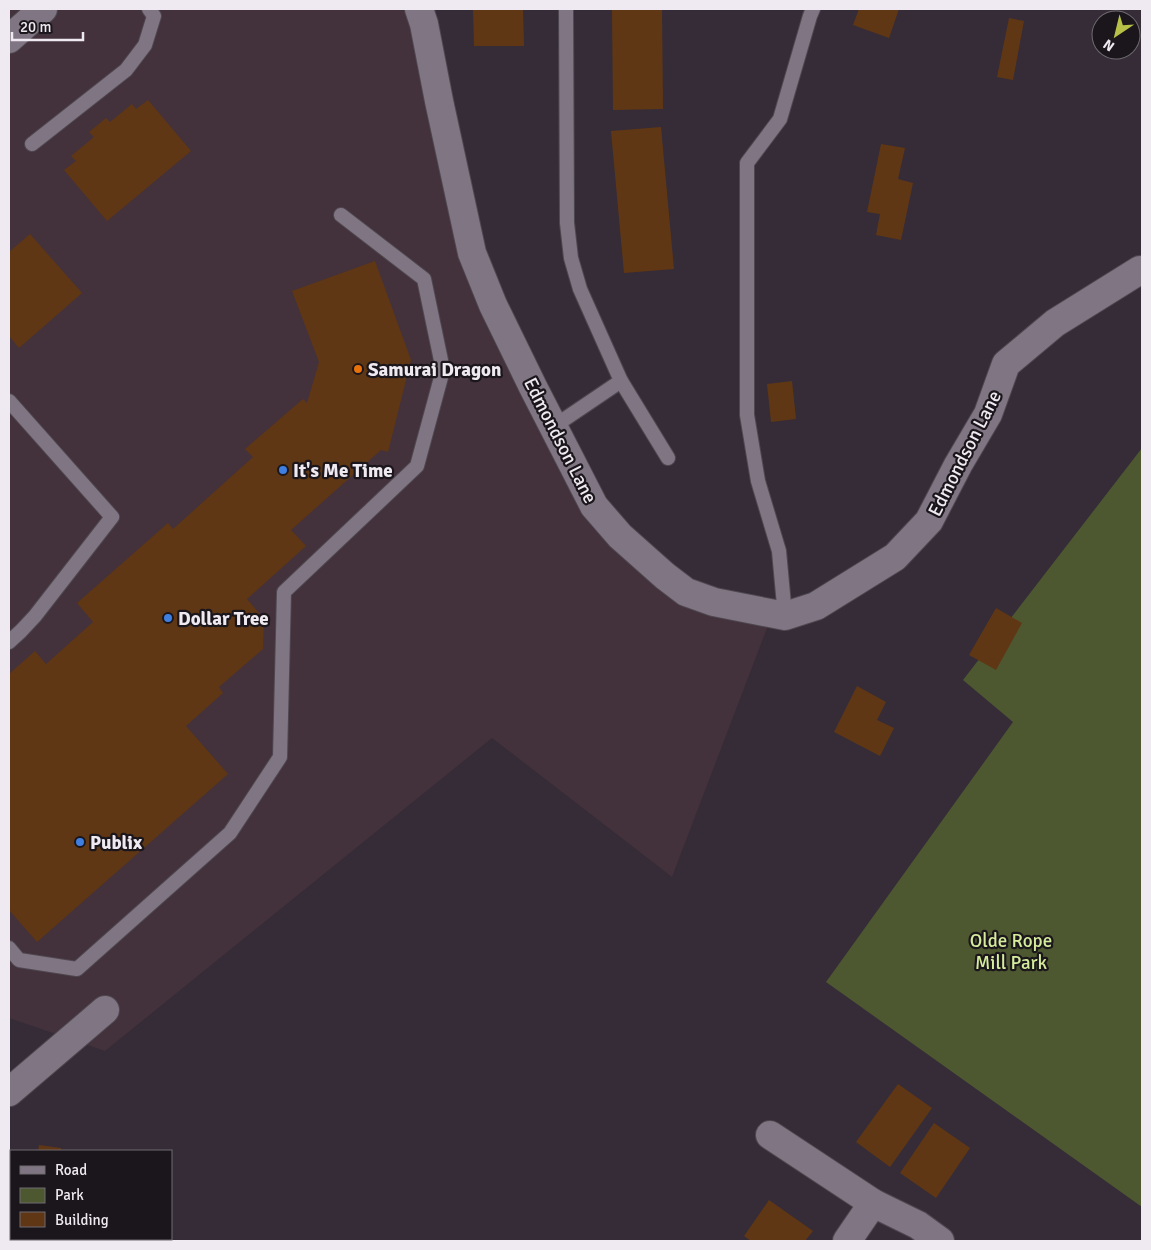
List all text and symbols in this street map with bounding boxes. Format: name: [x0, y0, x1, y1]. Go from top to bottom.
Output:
scale bar: [12, 10, 84, 42]
north arrow: [1091, 10, 1141, 60]
text: 20 m: [20, 18, 51, 36]
text: N: [1100, 35, 1118, 55]
place label: Samurai Dragon: [368, 358, 501, 382]
marker: Samurai Dragon: [352, 363, 364, 375]
street label: Edmondson Lane: [518, 374, 602, 507]
street label: Edmondson Lane: [923, 387, 1007, 520]
place label: It's Me Time: [293, 459, 393, 483]
marker: It's Me Time: [277, 464, 289, 476]
place label: Dollar Tree: [178, 607, 269, 631]
marker: Dollar Tree: [162, 612, 174, 624]
place label: Publix: [90, 831, 143, 855]
marker: Publix: [74, 836, 86, 848]
park label: Olde Rope Mill Park: [970, 929, 1052, 975]
legend: [10, 1150, 172, 1240]
text: Road: [55, 1161, 87, 1179]
text: Park: [55, 1186, 84, 1204]
text: Building: [55, 1211, 109, 1229]

